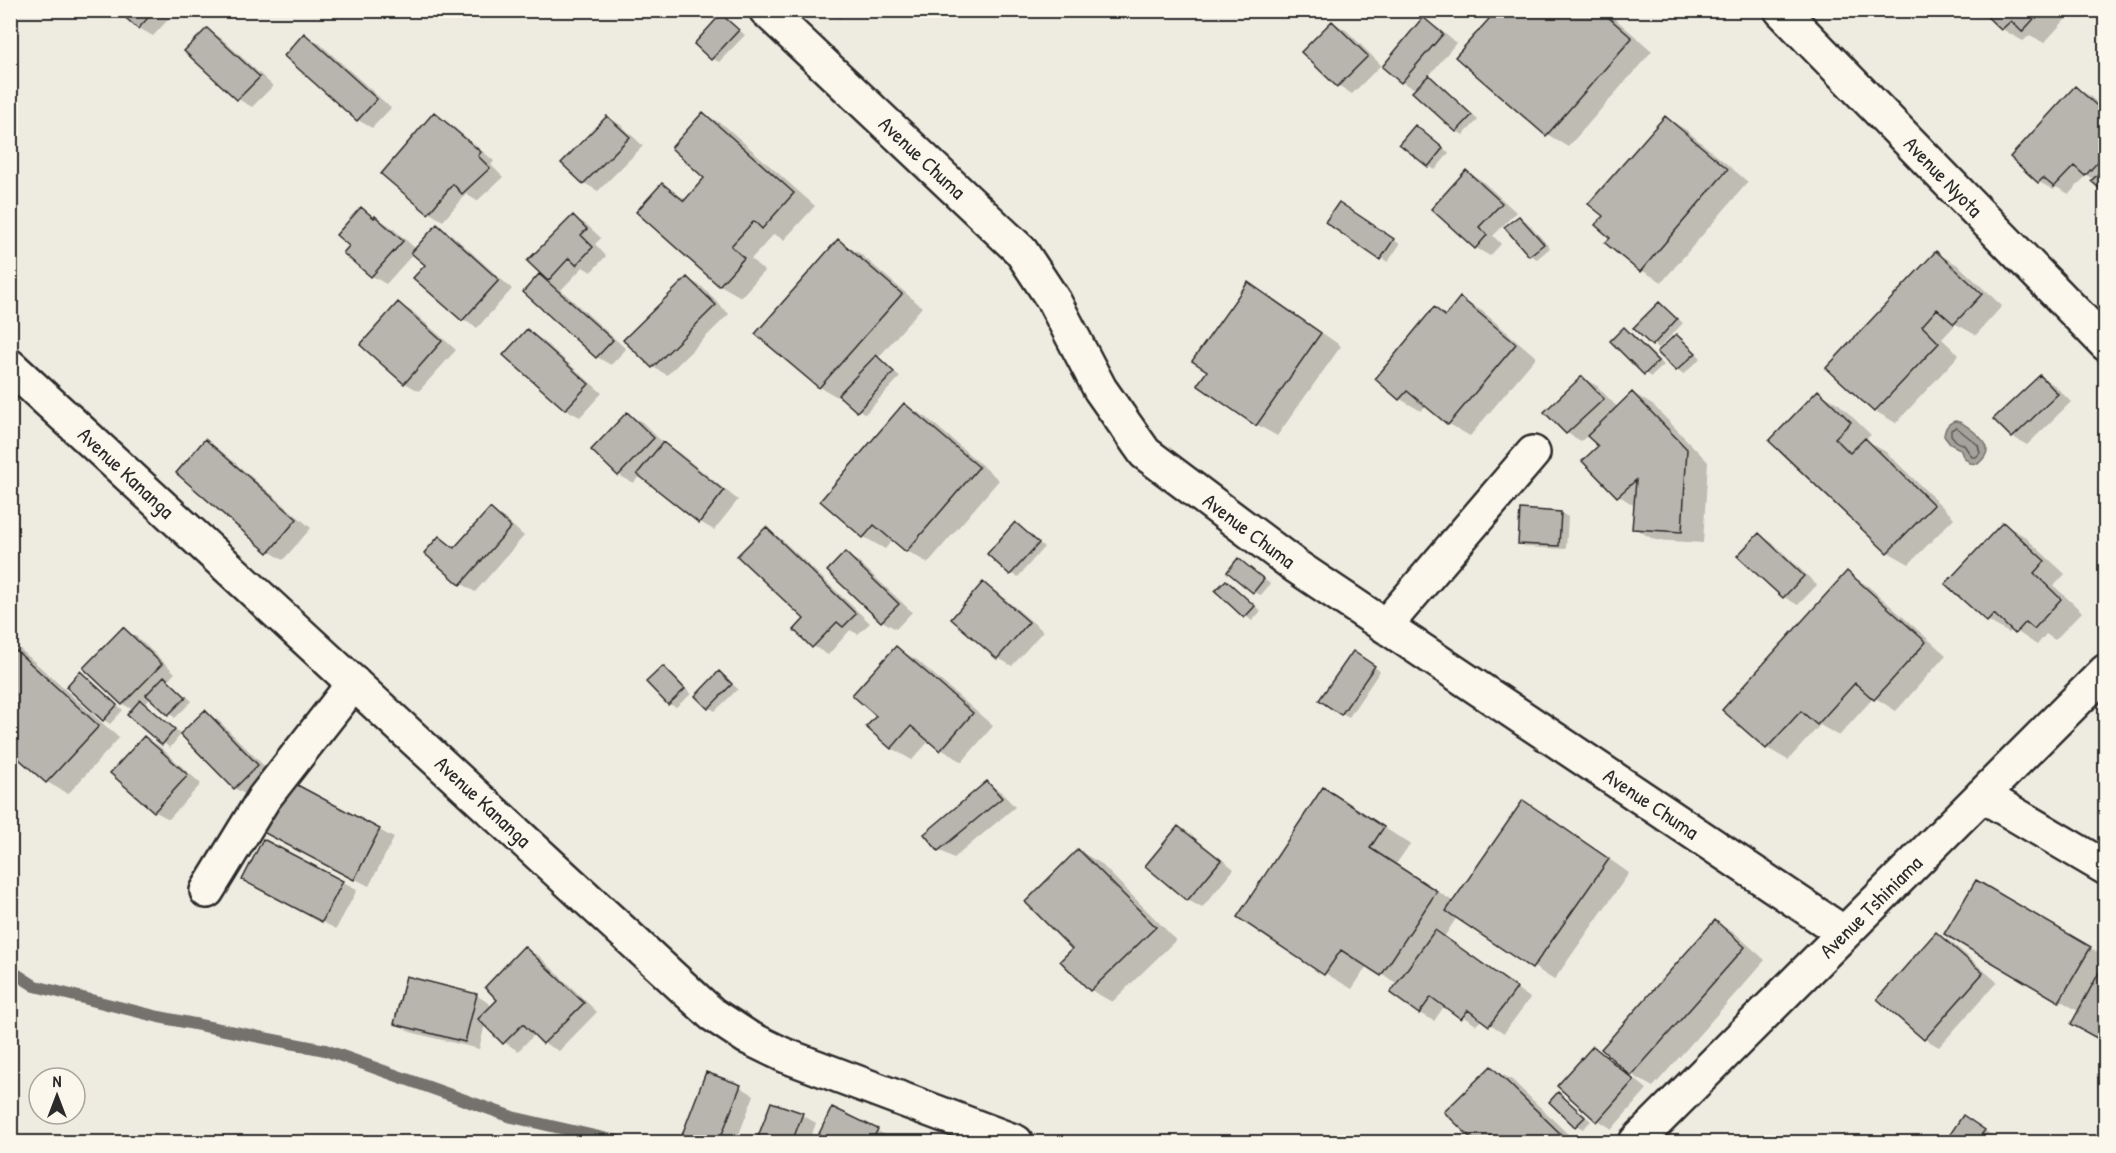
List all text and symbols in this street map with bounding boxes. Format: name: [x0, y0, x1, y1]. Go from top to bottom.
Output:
street label: Avenue Chuma: [872, 110, 972, 206]
street label: Avenue Nyota: [1897, 130, 1989, 223]
street label: Avenue Kananga: [72, 420, 181, 525]
street label: Avenue Chuma: [1197, 486, 1302, 575]
street label: Avenue Kananga: [429, 749, 538, 854]
street label: Avenue Chuma: [1598, 761, 1705, 846]
street label: Avenue Tshiniama: [1813, 849, 1928, 964]
north arrow: [27, 1066, 87, 1126]
text: N: [53, 1070, 62, 1092]

